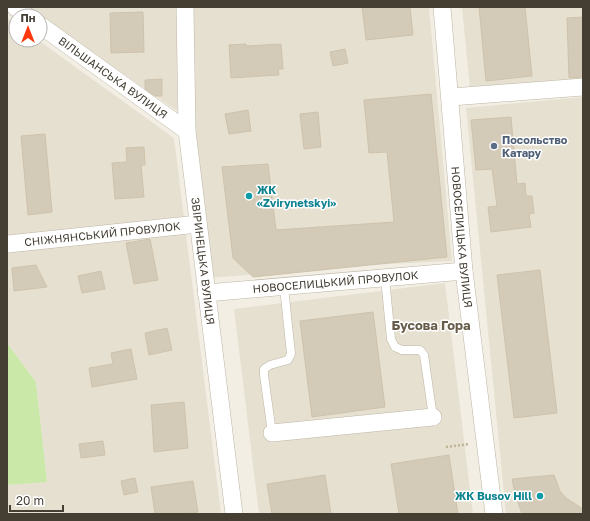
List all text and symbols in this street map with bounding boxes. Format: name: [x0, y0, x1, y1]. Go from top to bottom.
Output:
north arrow: [8, 8, 48, 48]
text: Пн: [21, 11, 36, 24]
street label: ВІЛЬШАНСЬКА ВУЛИЦЯ: [56, 34, 170, 121]
place label: Посольство Катару: [502, 133, 568, 159]
marker: Посольство Катару: [489, 141, 499, 151]
street label: НОВОСЕЛИЦЬКА ВУЛИЦЯ: [449, 166, 475, 309]
place label: ЖК «Zvirynetskyi»: [257, 183, 336, 209]
marker: ЖК «Zvirynetskyi»: [244, 191, 254, 201]
street label: ЗВІРИНЕЦЬКА ВУЛИЦЯ: [189, 197, 218, 325]
street label: СНІЖНЯНСЬКИЙ ПРОВУЛОК: [24, 219, 182, 248]
street label: НОВОСЕЛИЦЬКИЙ ПРОВУЛОК: [252, 268, 419, 295]
district label: Бусова Гора: [391, 317, 471, 333]
scale bar: [10, 487, 63, 513]
place label: ЖК Busov Hill: [455, 489, 532, 502]
marker: ЖК Busov Hill: [535, 491, 545, 501]
text: 20 m: [16, 493, 44, 508]

